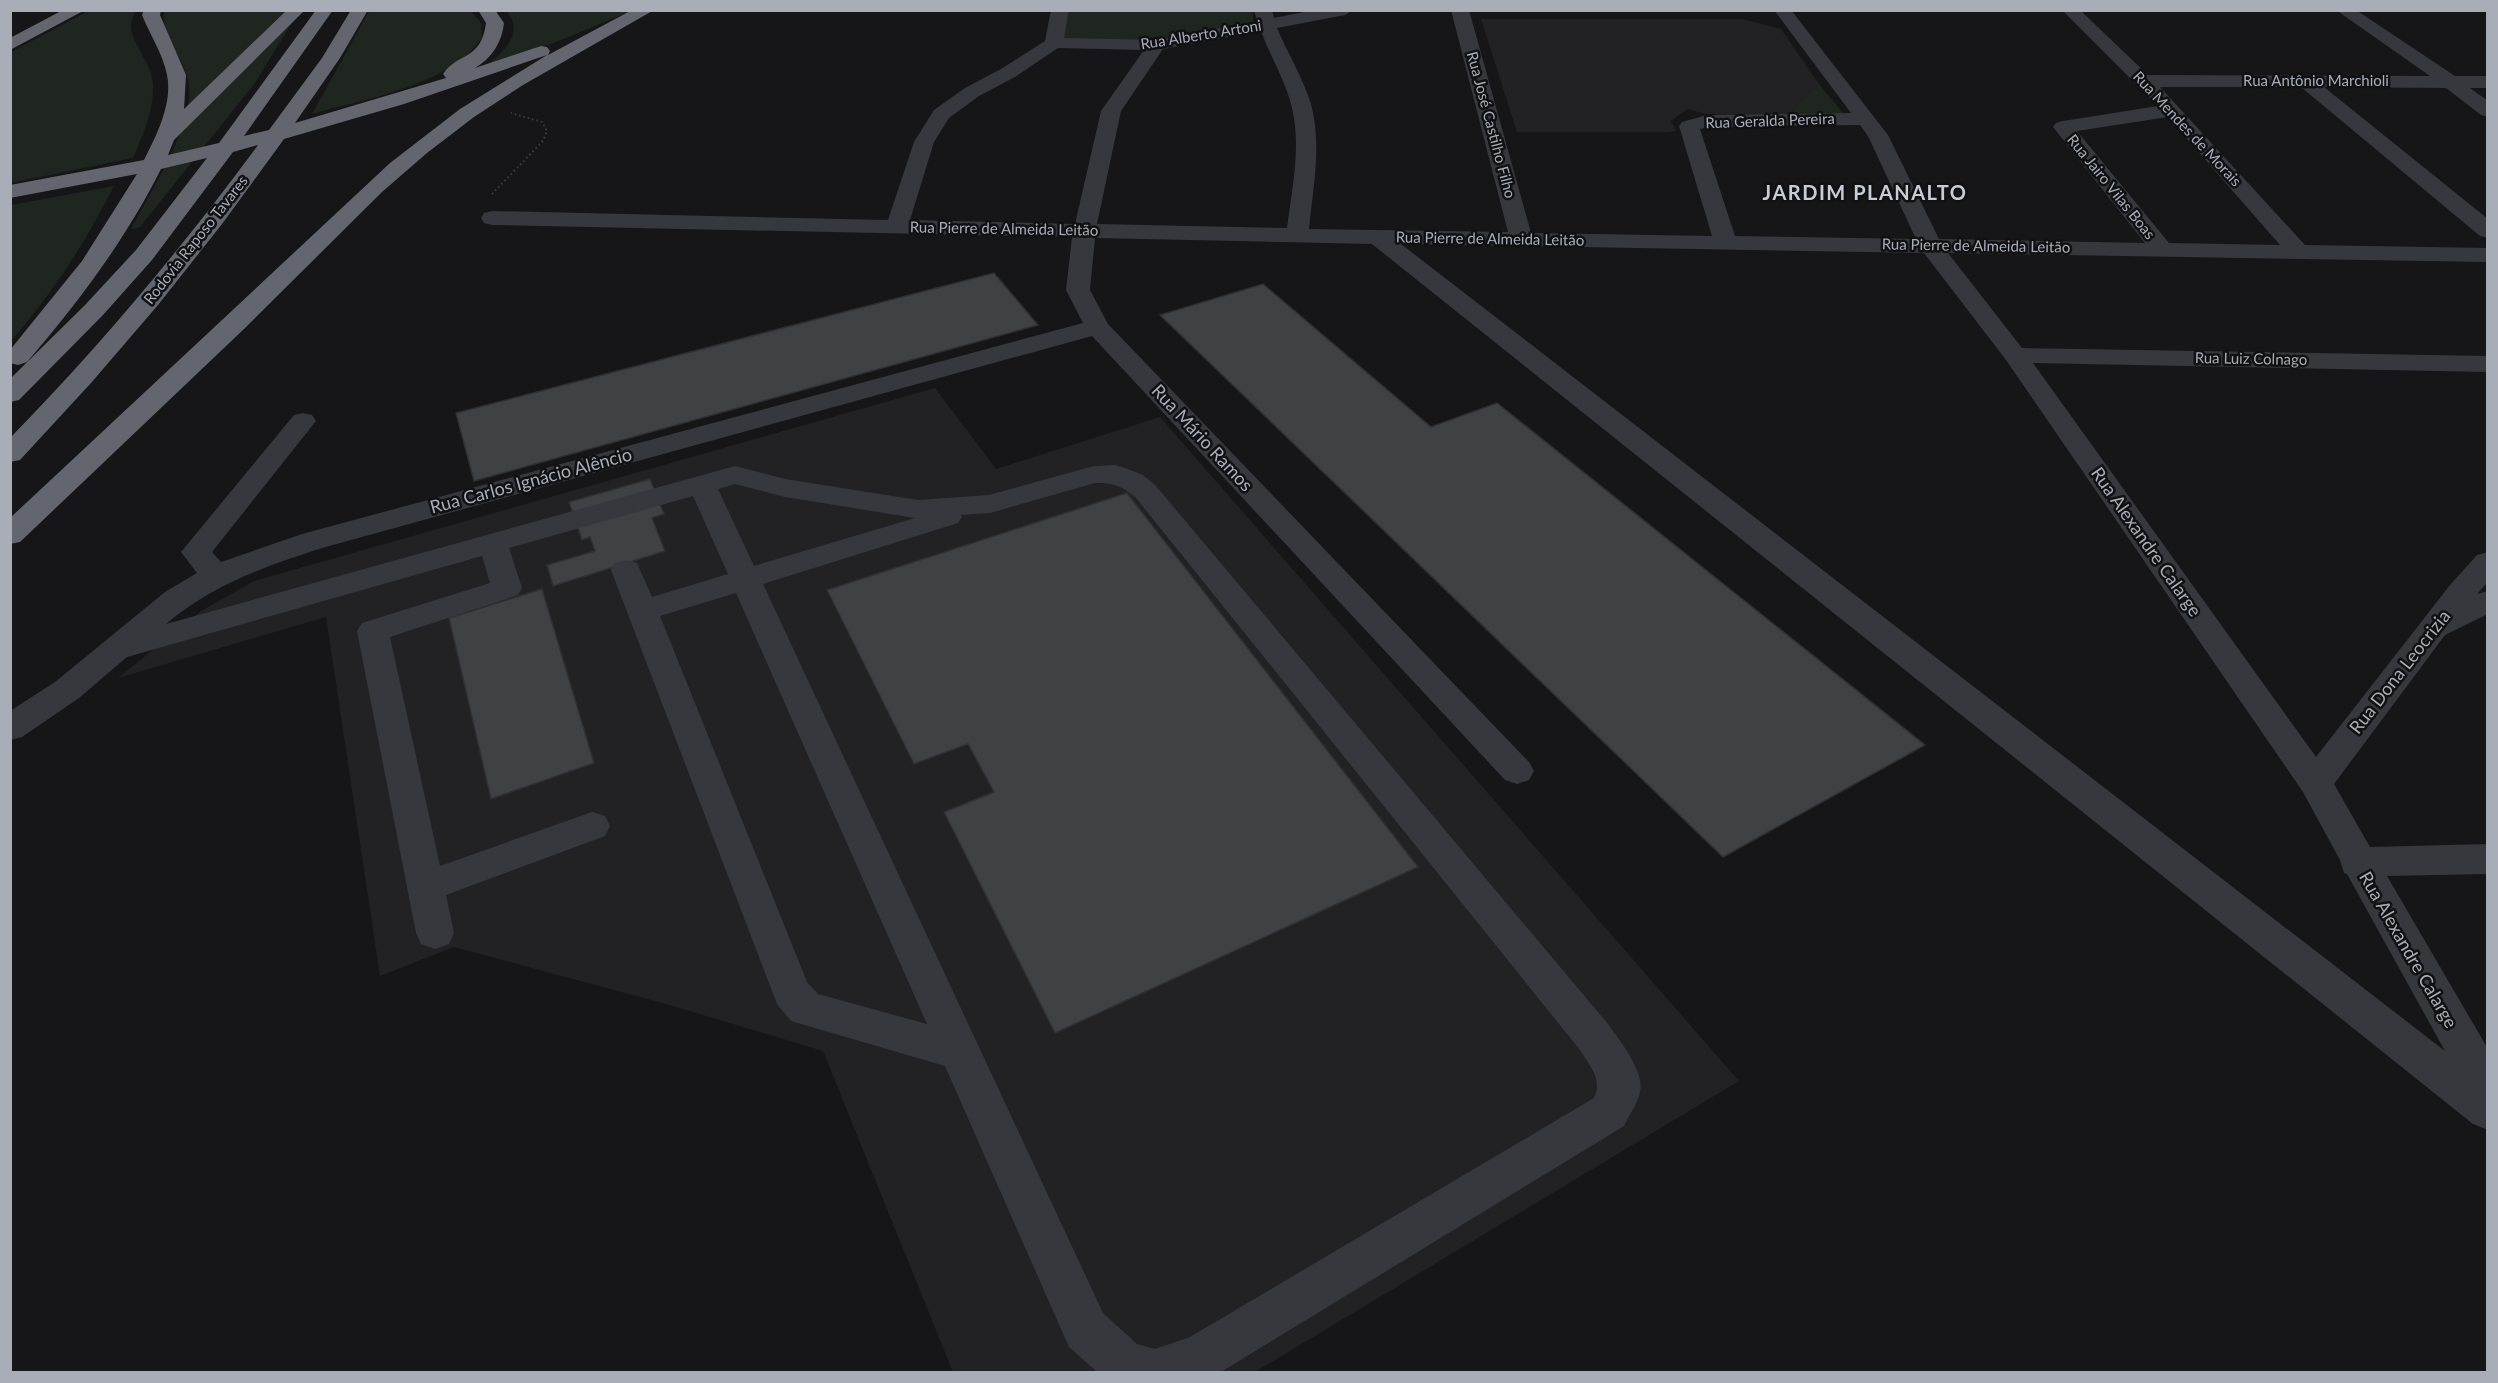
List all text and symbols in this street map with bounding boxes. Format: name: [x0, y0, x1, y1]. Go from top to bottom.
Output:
street label: Rua Alberto Artoni: [1139, 16, 1263, 52]
street label: Rua José Castilho Filho: [1464, 49, 1520, 200]
street label: Rua Mendes de Morais: [2130, 67, 2246, 190]
street label: Rua Antônio Marchioli: [2243, 71, 2389, 89]
street label: Rua Geralda Pereira: [1705, 109, 1835, 131]
street label: Rua Jairo Vilas Boas: [2064, 130, 2160, 242]
street label: Rodovia Raposo Tavares: [140, 172, 251, 307]
district label: JARDIM PLANALTO: [1763, 180, 1967, 204]
street label: Rua Pierre de Almeida Leitão: [910, 217, 1098, 239]
street label: Rua Pierre de Almeida Leitão: [1396, 227, 1584, 249]
street label: Rua Pierre de Almeida Leitão: [1882, 234, 2070, 256]
street label: Rua Luiz Colnago: [2195, 348, 2307, 368]
street label: Rua Mário Ramos: [1147, 379, 1258, 496]
street label: Rua Carlos Ignácio Alêncio: [427, 442, 634, 518]
street label: Rua Alexandre Calarge: [2087, 463, 2207, 620]
street label: Rua Dona Leocrizia: [2344, 605, 2454, 738]
street label: Rua Alexandre Calarge: [2355, 867, 2463, 1032]

